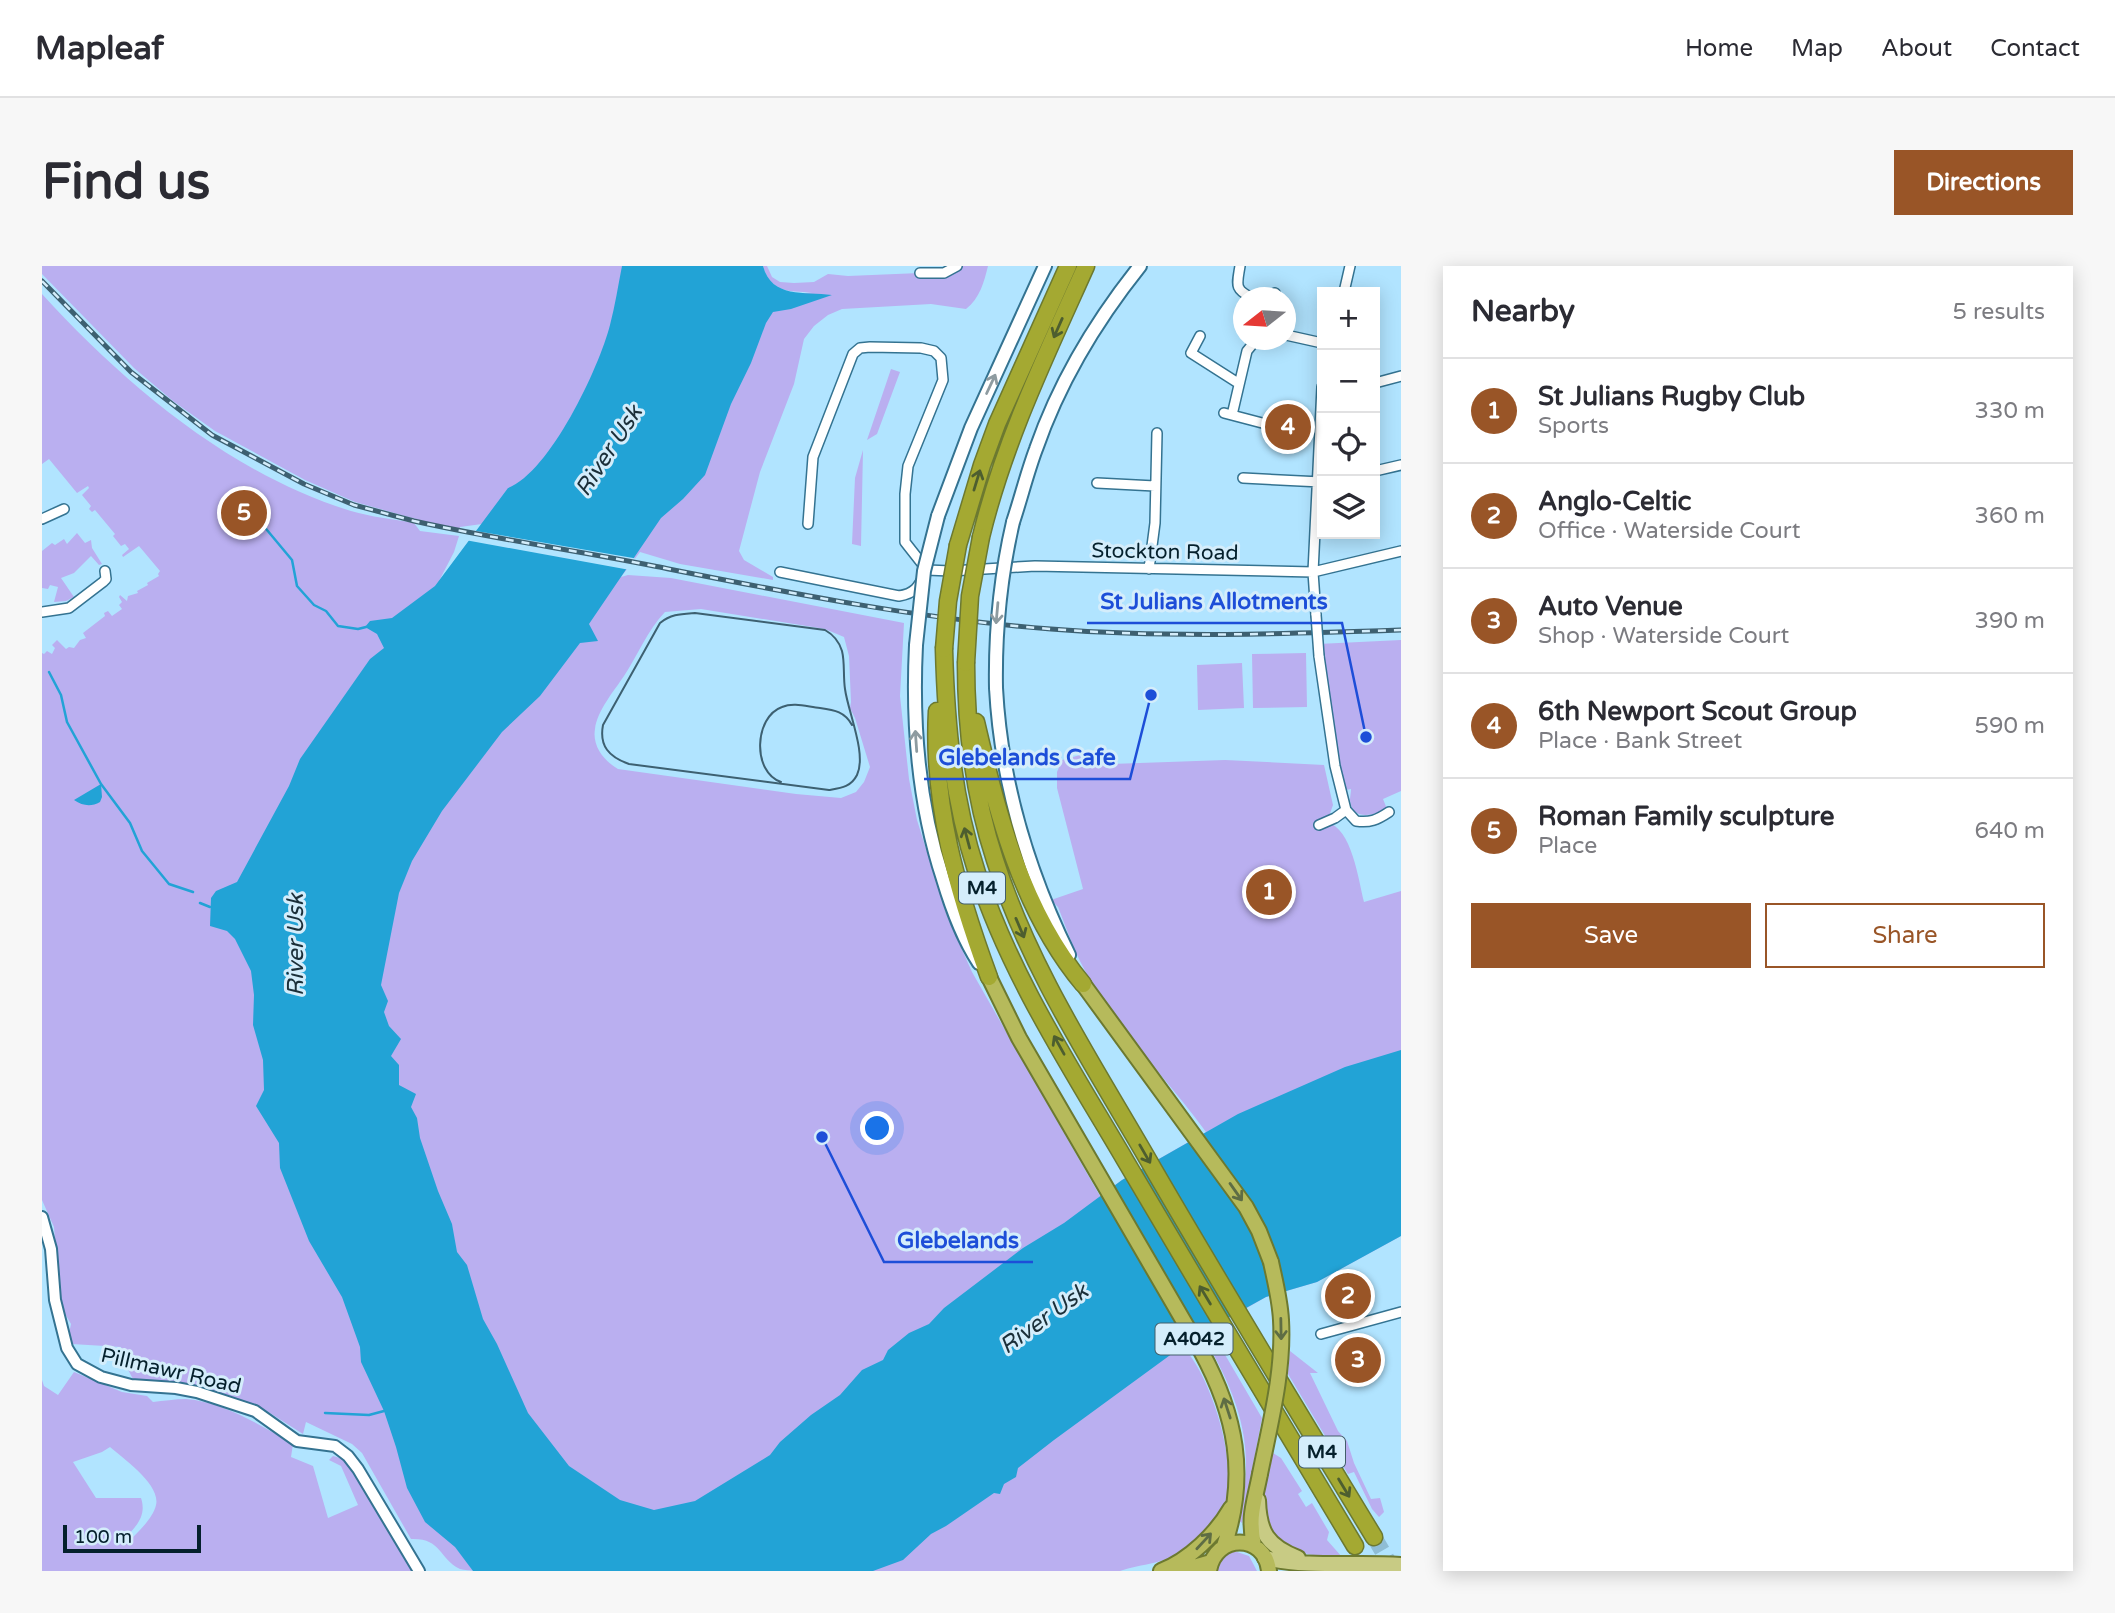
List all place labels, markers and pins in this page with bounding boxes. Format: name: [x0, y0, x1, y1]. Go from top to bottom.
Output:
pin: 4: [1265, 401, 1311, 453]
pin: 5: [221, 487, 267, 539]
callout: St Julians Allotments: [1087, 579, 1342, 623]
callout: Glebelands Cafe: [924, 735, 1130, 779]
pin: 1: [1246, 866, 1292, 918]
callout: Glebelands: [884, 1218, 1033, 1262]
pin: 2: [1325, 1270, 1371, 1322]
pin: 3: [1335, 1334, 1381, 1386]

